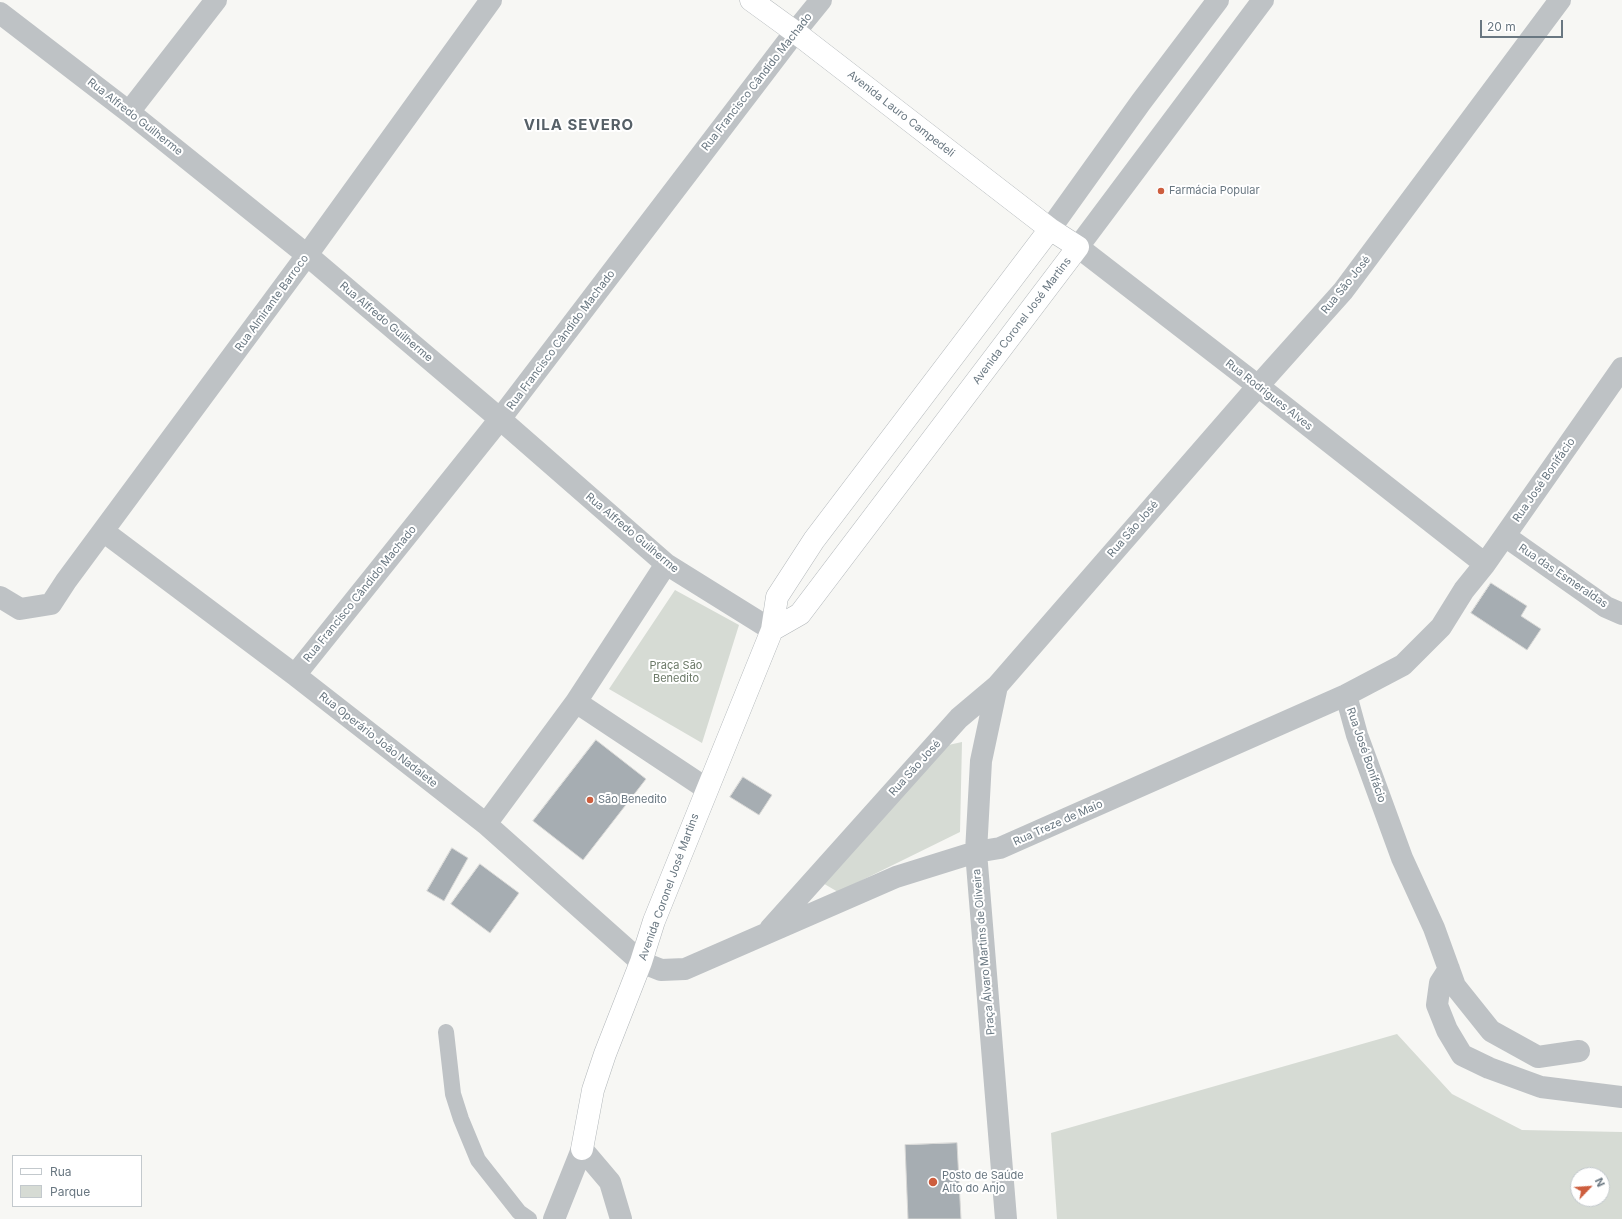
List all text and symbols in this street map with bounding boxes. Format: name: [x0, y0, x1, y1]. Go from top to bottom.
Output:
street label: Rua Francisco Cândido Machado: [699, 10, 815, 154]
scale bar: [1482, 12, 1565, 38]
text: 20 m: [1487, 19, 1516, 34]
street label: Avenida Lauro Campedeli: [845, 68, 957, 160]
street label: Rua Alfredo Guilherme: [85, 76, 185, 158]
district label: VILA SEVERO: [524, 116, 634, 134]
place label: Farmácia Popular: [1169, 184, 1260, 198]
marker: Farmácia Popular: [1156, 186, 1166, 196]
street label: Rua Almirante Barroco: [232, 252, 312, 354]
street label: Rua São José: [1319, 253, 1373, 317]
street label: Avenida Coronel José Martins: [970, 255, 1074, 387]
street label: Rua Francisco Cândido Machado: [504, 268, 618, 412]
street label: Rua Alfredo Guilherme: [337, 279, 435, 365]
street label: Rua Rodrigues Alves: [1223, 357, 1315, 433]
street label: Rua José Bonifácio: [1510, 435, 1578, 525]
street label: Rua Alfredo Guilherme: [583, 490, 681, 576]
street label: Rua São José: [1105, 498, 1161, 560]
street label: Rua Francisco Cândido Machado: [301, 523, 419, 665]
street label: Rua das Esmeraldas: [1516, 541, 1610, 611]
park label: Praça São Benedito: [650, 659, 702, 685]
street label: Rua Operário João Nadalete: [316, 690, 440, 790]
street label: Rua José Bonifácio: [1344, 706, 1388, 804]
street label: Rua São José: [886, 737, 944, 799]
place label: São Benedito: [598, 793, 667, 807]
marker: São Benedito: [585, 795, 595, 805]
street label: Rua Treze de Maio: [1011, 797, 1105, 849]
street label: Avenida Coronel José Martins: [636, 812, 702, 962]
street label: Praça Álvaro Martins de Oliveira: [970, 868, 998, 1036]
legend: [12, 1155, 142, 1207]
text: Rua: [50, 1164, 72, 1179]
north arrow: [1570, 1167, 1610, 1207]
place label: Posto de Saúde Alto do Anjo: [942, 1169, 1024, 1195]
marker: Posto de Saúde Alto do Anjo: [927, 1176, 939, 1188]
text: N: [1592, 1176, 1608, 1189]
text: Parque: [50, 1184, 90, 1199]

